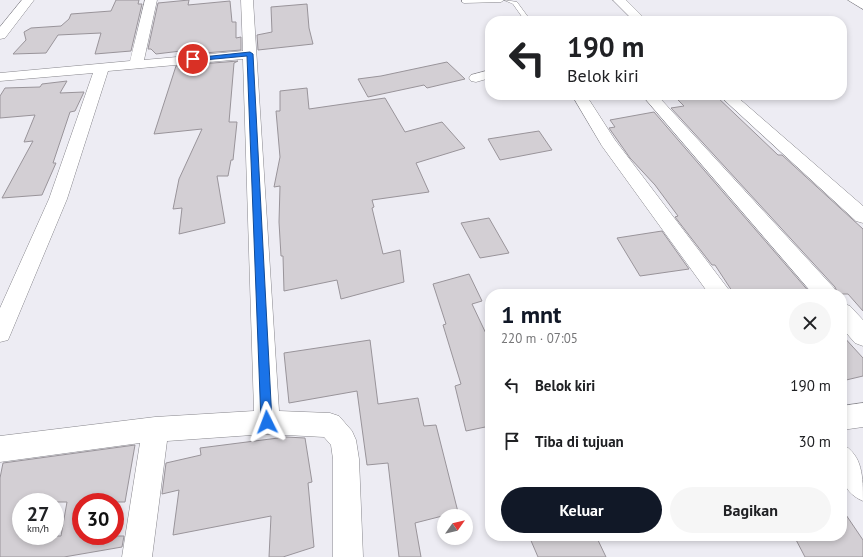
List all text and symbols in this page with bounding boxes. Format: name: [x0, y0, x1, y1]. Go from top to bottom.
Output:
text: 190 m: [567, 28, 644, 65]
icon: left: [501, 32, 553, 84]
pin: [176, 42, 210, 76]
icon: arrive: [182, 48, 204, 70]
text: Belok kiri: [567, 64, 639, 87]
text: 1 mnt: [501, 299, 561, 330]
button: close: [789, 302, 831, 344]
text: 220 m · 07:05: [501, 330, 578, 347]
icon: left: [501, 374, 523, 396]
text: Belok kiri: [535, 376, 595, 395]
text: 190 m: [790, 376, 831, 395]
position arrow: [246, 401, 288, 443]
icon: arrive: [501, 430, 523, 452]
text: Tiba di tujuan: [535, 432, 624, 451]
text: 30 m: [798, 432, 831, 451]
button: Keluar: [501, 487, 662, 533]
button: Bagikan: [670, 487, 831, 533]
speed limit sign: 30: [72, 493, 124, 545]
text: 27: [27, 501, 49, 527]
north arrow: [437, 509, 473, 545]
map controls: [437, 509, 473, 545]
text: km/h: [27, 522, 49, 535]

